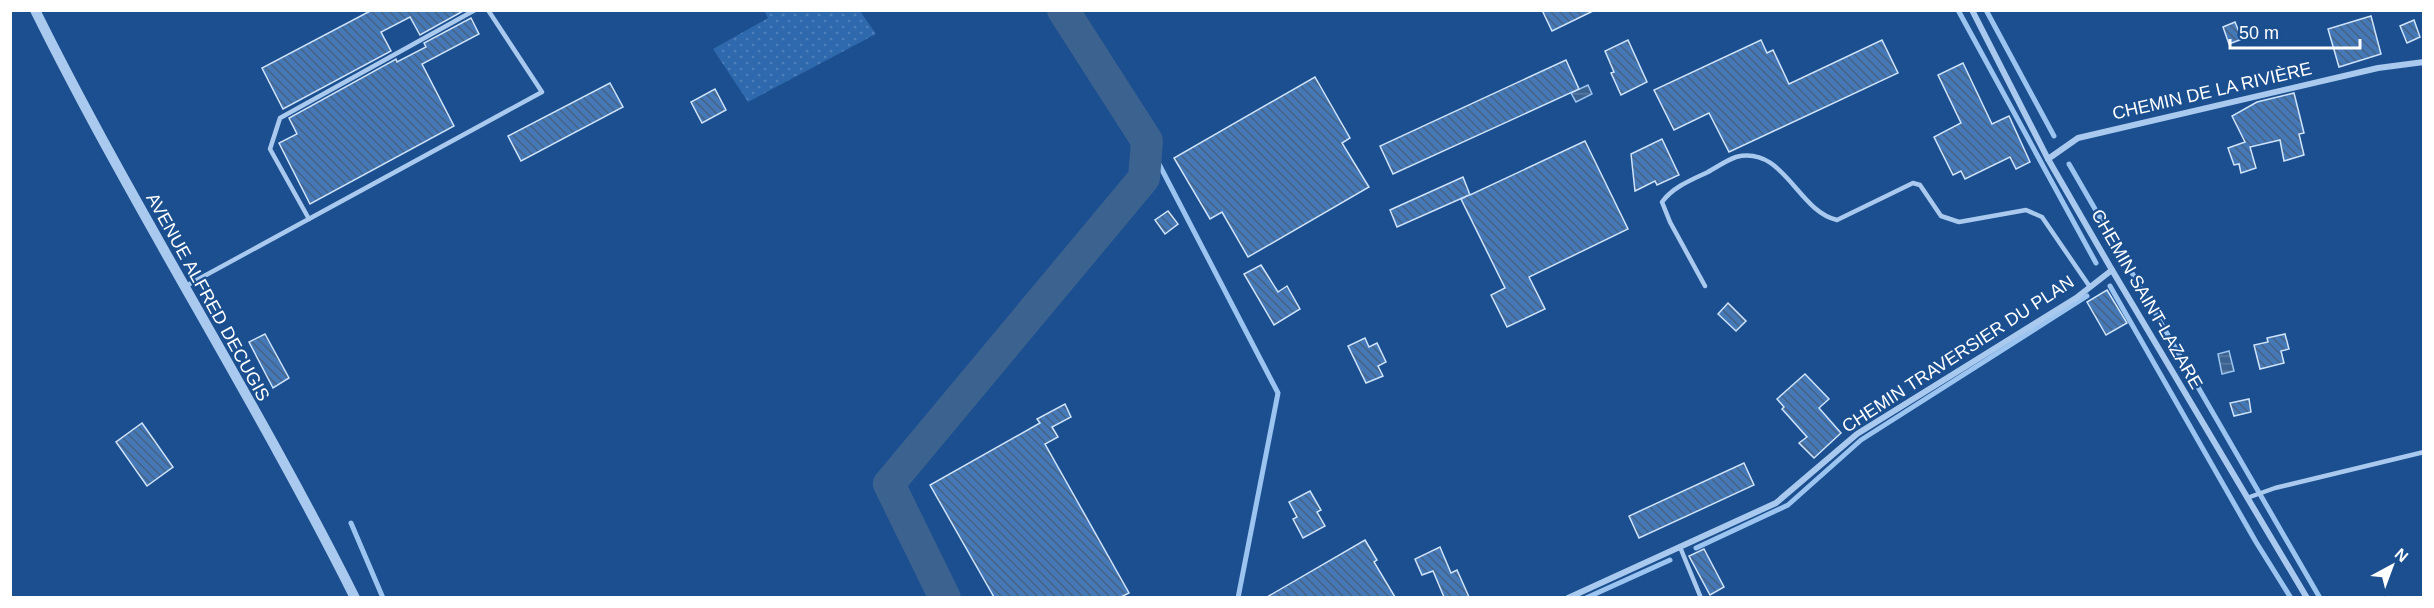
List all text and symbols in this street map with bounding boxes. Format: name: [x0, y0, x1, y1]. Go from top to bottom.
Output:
scale bar: [2230, 12, 2360, 50]
text: 50 m: [2239, 23, 2279, 43]
street label: CHEMIN DE LA RIVIÈRE: [2110, 58, 2314, 124]
street label: AVENUE ALFRED DECUGIS: [142, 190, 274, 404]
street label: CHEMIN SAINT-LAZARE: [2087, 206, 2207, 392]
street label: CHEMIN TRAVERSIER DU PLAN: [1838, 271, 2078, 437]
north arrow: [2362, 536, 2422, 596]
text: N: [2392, 545, 2411, 565]

